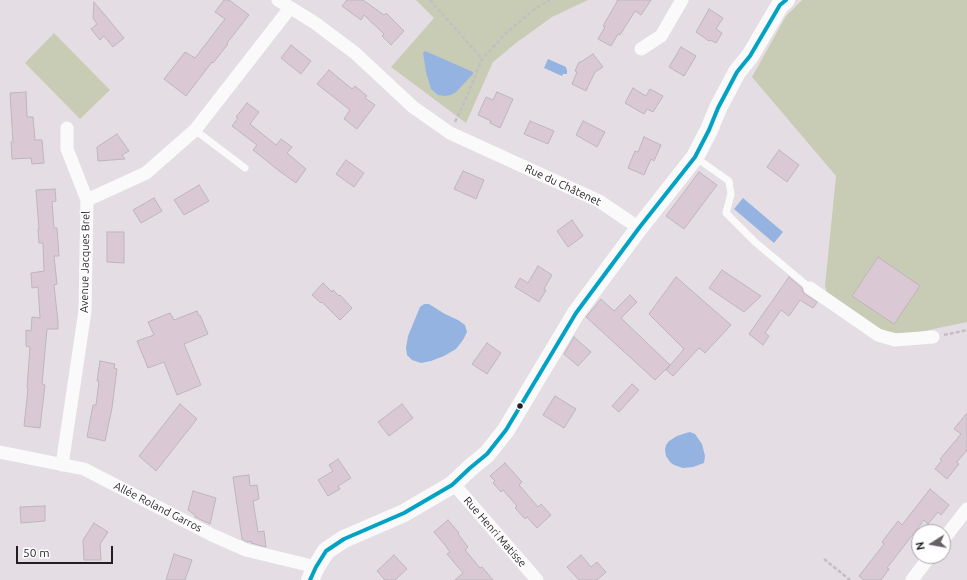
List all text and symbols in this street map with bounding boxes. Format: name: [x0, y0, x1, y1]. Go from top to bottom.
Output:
street label: Rue du Châtenet: [523, 162, 603, 208]
street label: Avenue Jacques Brel: [78, 211, 92, 313]
unlabelled marker: [515, 401, 525, 411]
street label: Allée Roland Garros: [112, 479, 204, 535]
street label: Rue Henri Matisse: [461, 494, 529, 570]
north arrow: [911, 524, 951, 564]
scale bar: [18, 538, 115, 564]
text: N: [914, 541, 927, 551]
text: 50 m: [23, 546, 50, 559]

